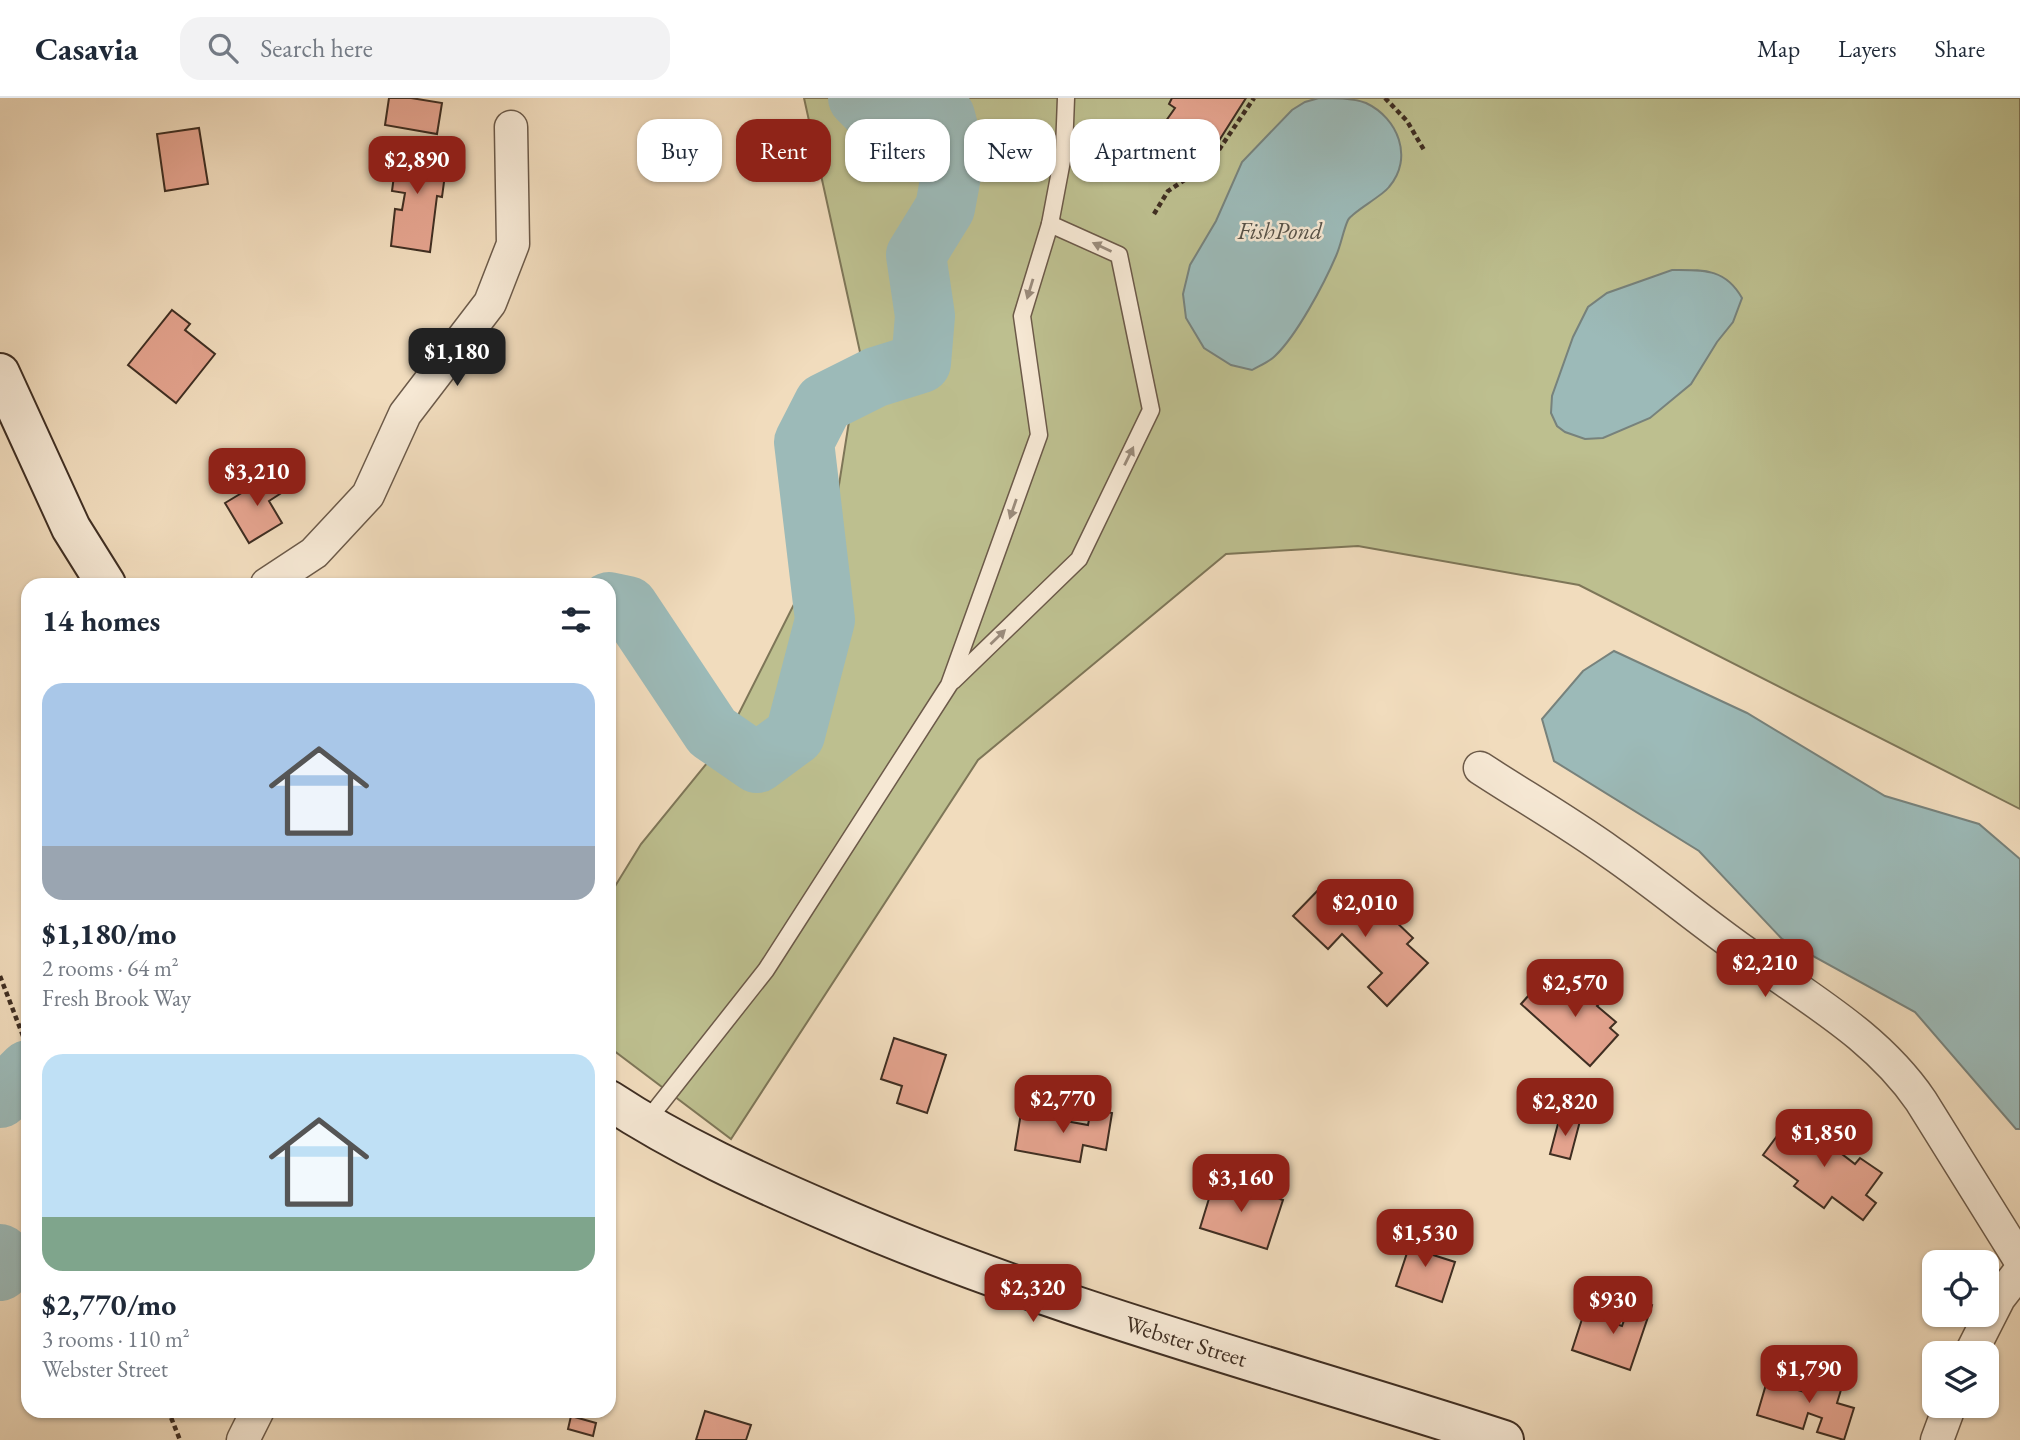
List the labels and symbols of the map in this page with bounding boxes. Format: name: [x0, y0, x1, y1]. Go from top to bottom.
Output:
pin: $2,890: [360, 136, 474, 196]
water label: FishPond: [1237, 215, 1323, 246]
one-way arrow: [1092, 242, 1112, 253]
one-way arrow: [1025, 279, 1035, 300]
pin: $1,180: [400, 328, 514, 388]
one-way arrow: [1124, 446, 1135, 466]
pin: $3,210: [200, 448, 314, 508]
one-way arrow: [1007, 499, 1018, 520]
one-way arrow: [989, 630, 1006, 646]
pin: $2,010: [1308, 880, 1422, 939]
pin: $2,210: [1708, 940, 1822, 999]
pin: $2,570: [1518, 960, 1632, 1019]
pin: $2,770: [1006, 1076, 1120, 1135]
pin: $2,820: [1508, 1079, 1622, 1138]
pin: $1,850: [1767, 1110, 1881, 1169]
pin: $3,160: [1184, 1154, 1298, 1214]
pin: $1,530: [1368, 1210, 1482, 1269]
pin: $2,320: [976, 1264, 1090, 1324]
pin: $930: [1572, 1276, 1654, 1336]
street label: Webster Street: [1121, 1308, 1251, 1374]
pin: $1,790: [1752, 1346, 1866, 1405]

